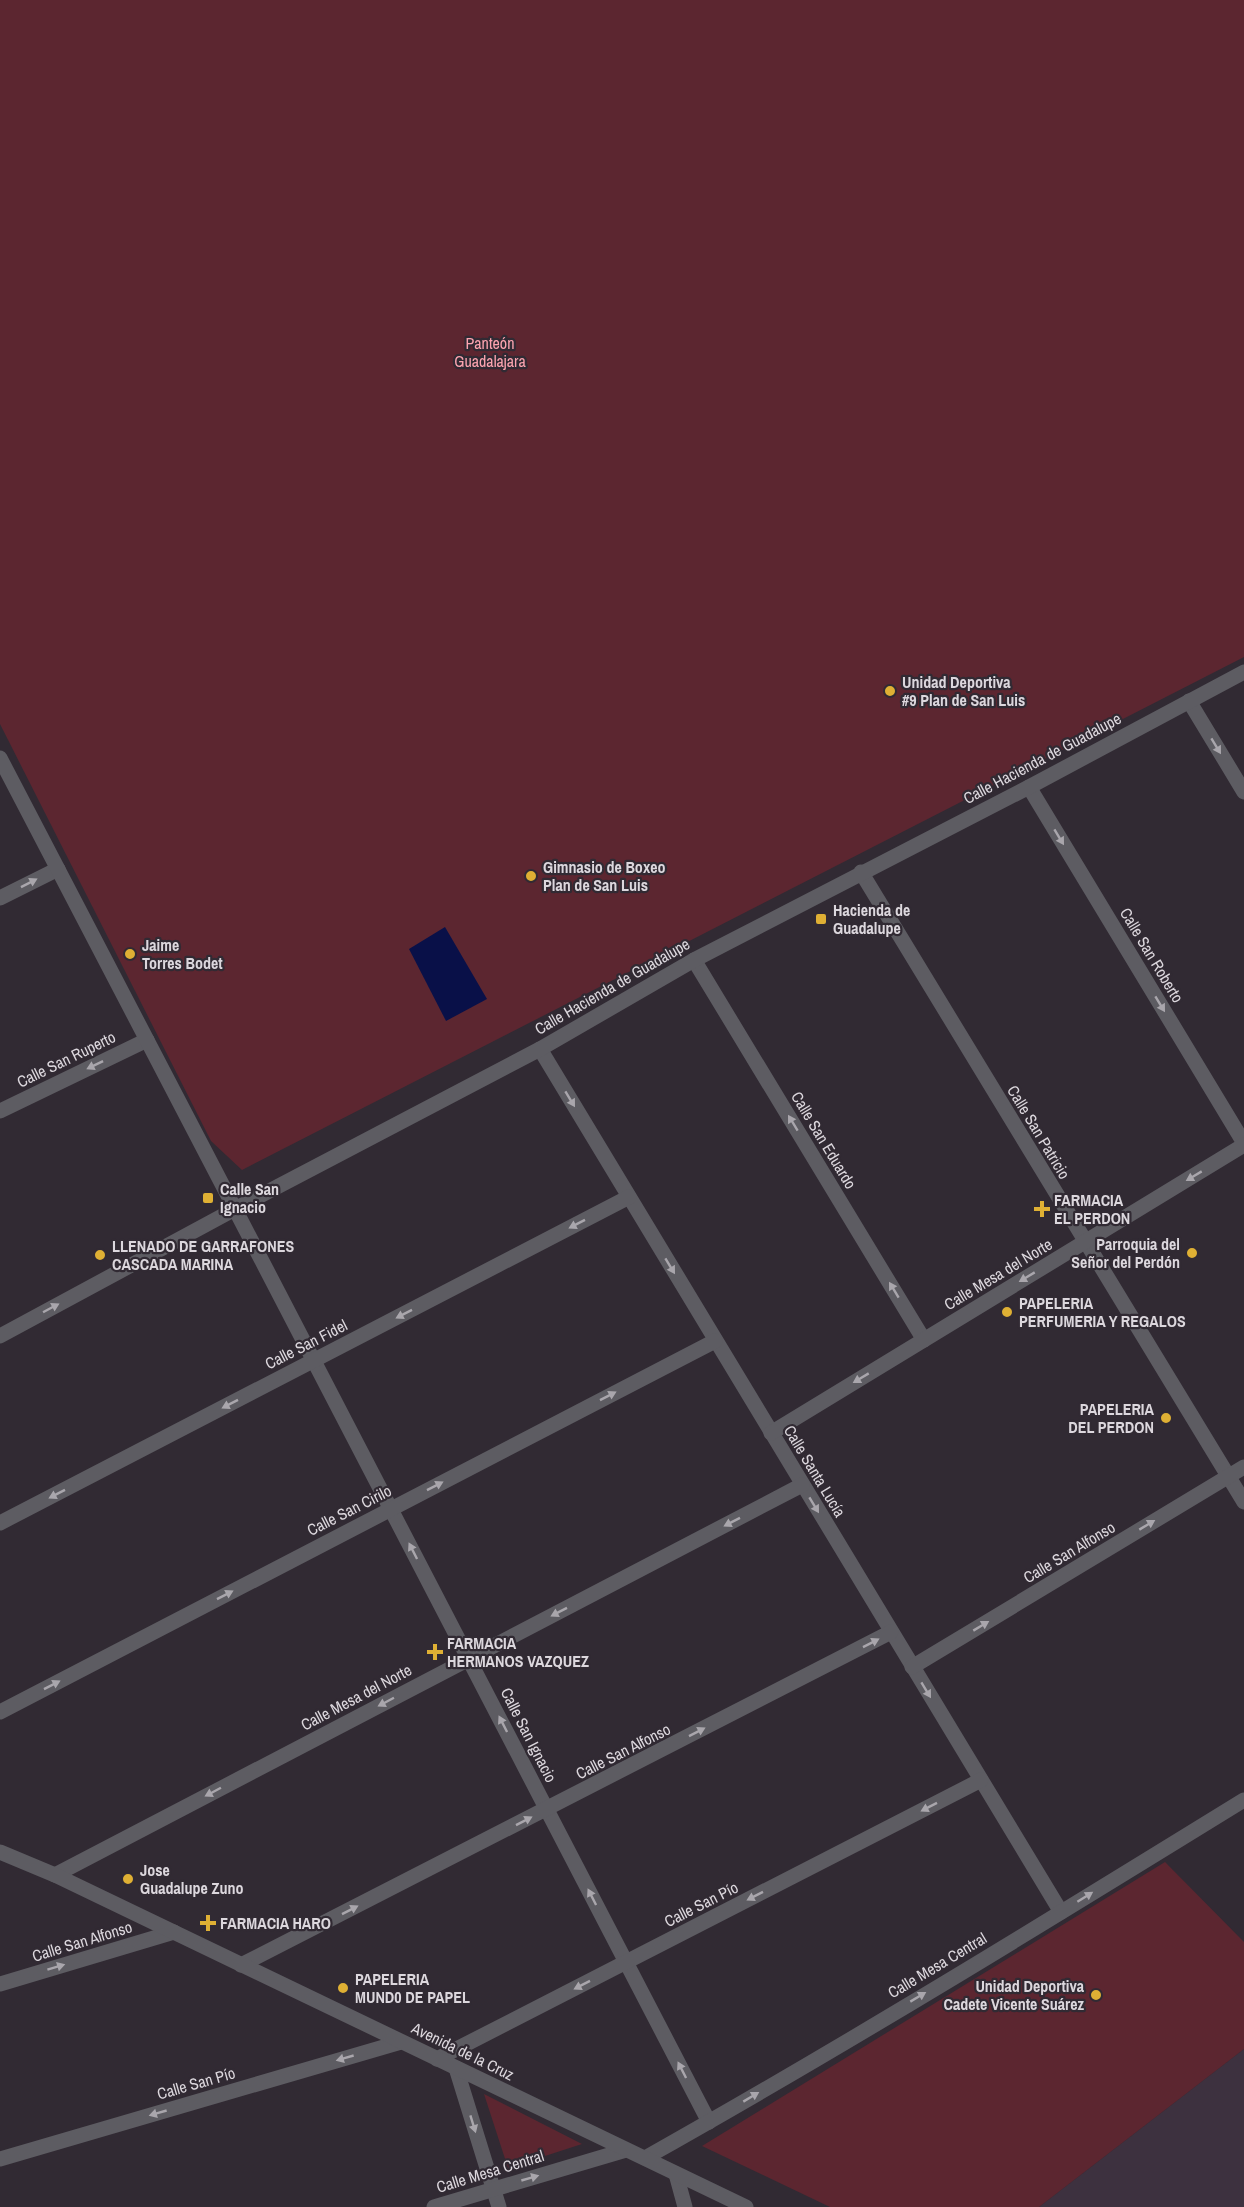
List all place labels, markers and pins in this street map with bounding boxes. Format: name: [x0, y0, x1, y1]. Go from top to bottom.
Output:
place label: Unidad Deportiva #9 Plan de San Luis: [902, 671, 1025, 711]
marker: Unidad Deportiva #9 Plan de San Luis: [883, 684, 897, 698]
place label: Gimnasio de Boxeo Plan de San Luis: [543, 856, 666, 896]
marker: Gimnasio de Boxeo Plan de San Luis: [524, 869, 538, 883]
place label: Hacienda de Guadalupe: [833, 899, 910, 939]
marker: Hacienda de Guadalupe: [814, 912, 828, 926]
place label: Jaime Torres Bodet: [142, 934, 223, 974]
marker: Jaime Torres Bodet: [123, 947, 137, 961]
place label: Calle San Ignacio: [220, 1178, 279, 1218]
place label: FARMACIA EL PERDON: [1054, 1189, 1130, 1229]
marker: Calle San Ignacio: [201, 1191, 215, 1205]
marker: FARMACIA EL PERDON: [1035, 1202, 1049, 1216]
place label: Parroquia del Señor del Perdón: [1071, 1233, 1180, 1273]
place label: LLENADO DE GARRAFONES CASCADA MARINA: [112, 1235, 294, 1275]
marker: Parroquia del Señor del Perdón: [1185, 1246, 1199, 1260]
marker: LLENADO DE GARRAFONES CASCADA MARINA: [93, 1248, 107, 1262]
place label: PAPELERIA PERFUMERIA Y REGALOS: [1019, 1292, 1186, 1332]
marker: PAPELERIA PERFUMERIA Y REGALOS: [1000, 1305, 1014, 1319]
place label: PAPELERIA DEL PERDON: [1068, 1398, 1155, 1438]
marker: PAPELERIA DEL PERDON: [1159, 1411, 1173, 1425]
place label: FARMACIA HERMANOS VAZQUEZ: [447, 1632, 589, 1672]
marker: FARMACIA HERMANOS VAZQUEZ: [428, 1645, 442, 1659]
place label: Jose Guadalupe Zuno: [140, 1859, 244, 1899]
marker: Jose Guadalupe Zuno: [121, 1872, 135, 1886]
place label: FARMACIA HARO: [220, 1912, 331, 1934]
marker: FARMACIA HARO: [201, 1916, 215, 1930]
place label: PAPELERIA MUND0 DE PAPEL: [355, 1968, 470, 2008]
place label: Unidad Deportiva Cadete Vicente Suárez: [943, 1975, 1085, 2015]
marker: PAPELERIA MUND0 DE PAPEL: [336, 1981, 350, 1995]
marker: Unidad Deportiva Cadete Vicente Suárez: [1089, 1988, 1103, 2002]

